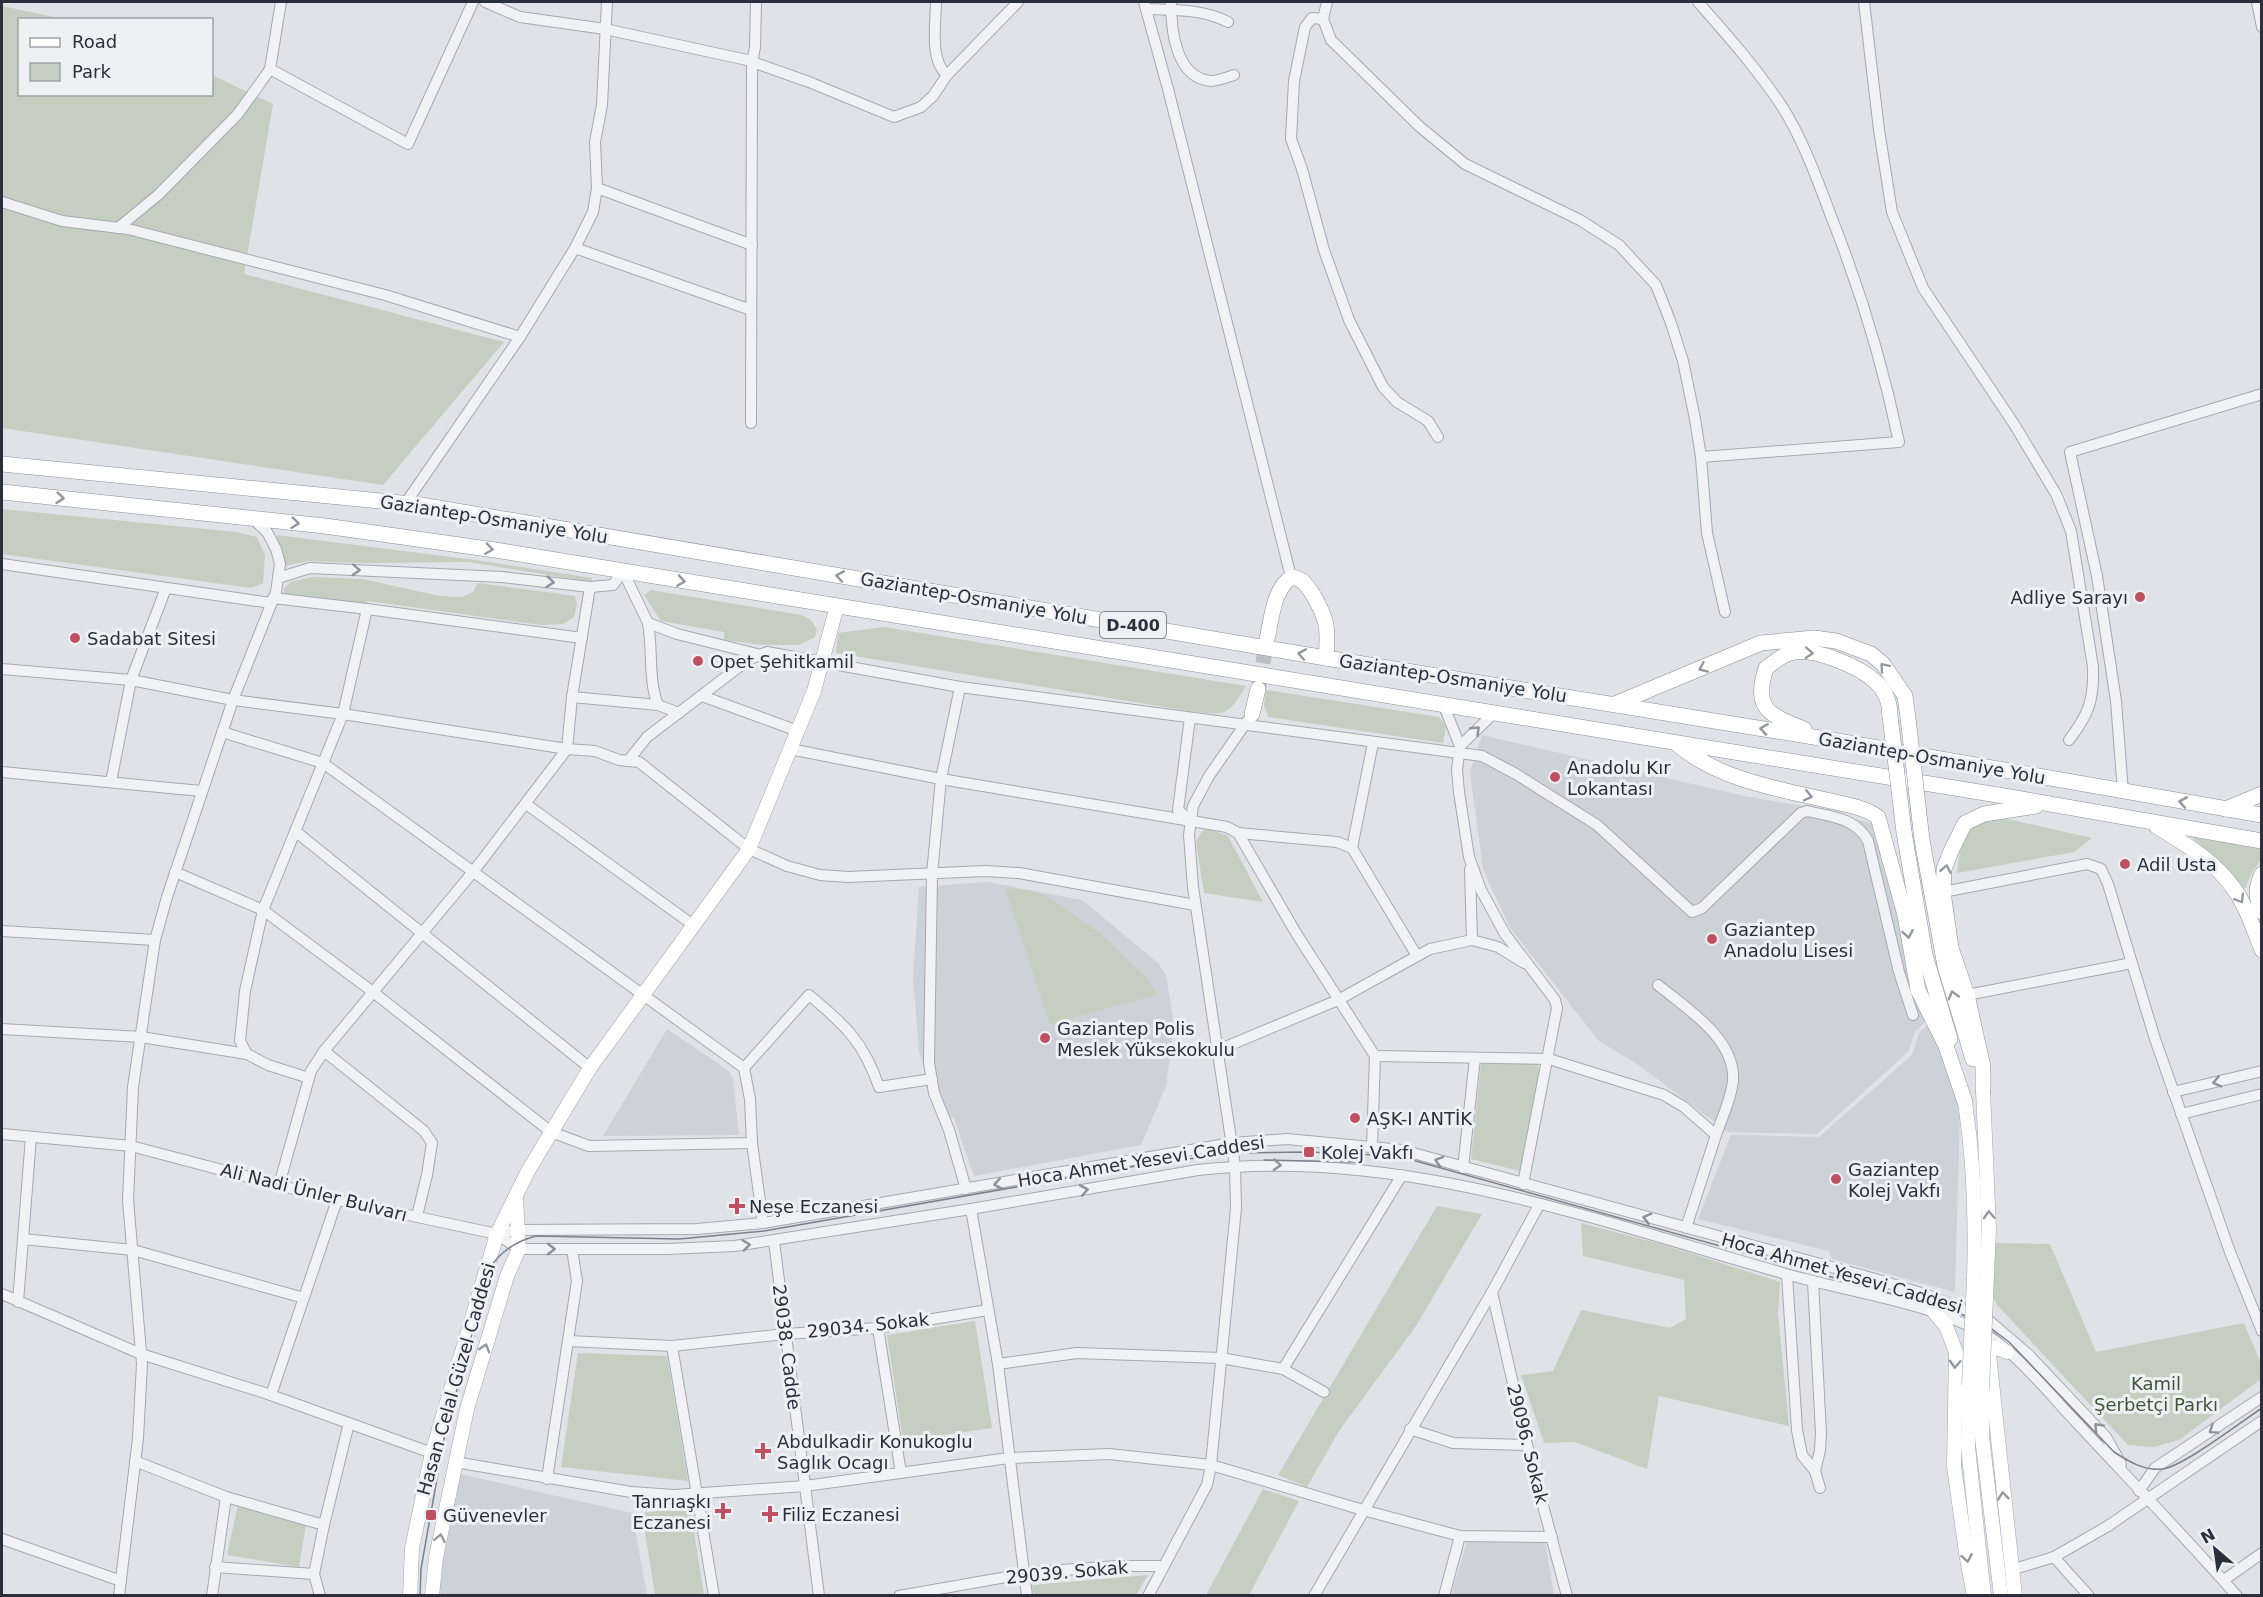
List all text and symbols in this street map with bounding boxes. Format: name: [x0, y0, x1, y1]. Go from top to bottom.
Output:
legend: [18, 18, 213, 96]
text: Road: [72, 31, 117, 52]
text: Park: [72, 61, 111, 82]
one-way arrow: [55, 491, 64, 504]
street label: Gaziantep-Osmaniye Yolu: [379, 491, 609, 547]
one-way arrow: [291, 516, 300, 529]
one-way arrow: [484, 543, 493, 555]
one-way arrow: [351, 564, 360, 577]
street label: Gaziantep-Osmaniye Yolu: [859, 568, 1089, 628]
one-way arrow: [835, 570, 845, 583]
one-way arrow: [676, 574, 686, 586]
one-way arrow: [546, 575, 555, 588]
place label: Adliye Sarayı: [2011, 587, 2128, 608]
marker: Adliye Sarayı: [2133, 590, 2147, 604]
road number: D-400: [1100, 612, 1166, 638]
place label: Sadabat Sitesi: [87, 628, 216, 649]
marker: Sadabat Sitesi: [68, 631, 82, 645]
one-way arrow: [1805, 647, 1814, 660]
one-way arrow: [1297, 648, 1306, 660]
street label: Gaziantep-Osmaniye Yolu: [1338, 650, 1568, 706]
place label: Opet Şehitkamil: [710, 651, 854, 672]
marker: Opet Şehitkamil: [691, 654, 705, 668]
one-way arrow: [1698, 661, 1709, 673]
one-way arrow: [1880, 663, 1891, 674]
one-way arrow: [1759, 723, 1768, 735]
one-way arrow: [1469, 726, 1480, 737]
street label: Gaziantep-Osmaniye Yolu: [1817, 728, 2047, 788]
place label: Anadolu Kır Lokantası: [1567, 757, 1671, 799]
marker: Anadolu Kır Lokantası: [1548, 770, 1562, 784]
one-way arrow: [1802, 789, 1812, 802]
one-way arrow: [2178, 796, 2188, 809]
place label: Adil Usta: [2137, 854, 2217, 875]
marker: Adil Usta: [2118, 857, 2132, 871]
one-way arrow: [1939, 865, 1952, 875]
one-way arrow: [2232, 893, 2244, 903]
place label: Gaziantep Anadolu Lisesi: [1724, 919, 1853, 961]
one-way arrow: [1901, 929, 1914, 939]
marker: Gaziantep Anadolu Lisesi: [1705, 932, 1719, 946]
one-way arrow: [1948, 990, 1960, 1001]
place label: Gaziantep Polis Meslek Yüksekokulu: [1057, 1018, 1235, 1060]
marker: Gaziantep Polis Meslek Yüksekokulu: [1038, 1031, 1052, 1045]
one-way arrow: [2213, 1074, 2223, 1087]
place label: AŞK-I ANTİK: [1367, 1108, 1473, 1129]
marker: AŞK-I ANTİK: [1348, 1111, 1362, 1125]
street label: Hoca Ahmet Yesevi Caddesi: [1016, 1131, 1266, 1191]
place label: Kolej Vakfı: [1321, 1142, 1413, 1163]
marker: Kolej Vakfı: [1302, 1145, 1316, 1159]
one-way arrow: [1434, 1156, 1445, 1168]
street label: Ali Nadi Ünler Bulvarı: [219, 1159, 409, 1225]
one-way arrow: [1272, 1159, 1281, 1172]
place label: Gaziantep Kolej Vakfı: [1848, 1159, 1940, 1201]
marker: Gaziantep Kolej Vakfı: [1829, 1172, 1843, 1186]
one-way arrow: [993, 1177, 1002, 1189]
one-way arrow: [1079, 1184, 1088, 1196]
place label: Neşe Eczanesi: [749, 1196, 878, 1217]
marker: Neşe Eczanesi: [730, 1199, 744, 1213]
one-way arrow: [1982, 1211, 1995, 1220]
one-way arrow: [1642, 1212, 1652, 1225]
street label: Hoca Ahmet Yesevi Caddesi: [1719, 1228, 1965, 1318]
one-way arrow: [742, 1239, 751, 1251]
one-way arrow: [547, 1243, 556, 1255]
street label: Hasan Celal Güzel Caddesi: [413, 1260, 499, 1498]
street label: 29038. Cadde: [769, 1283, 805, 1411]
street label: 29034. Sokak: [806, 1308, 931, 1342]
one-way arrow: [478, 1343, 490, 1354]
one-way arrow: [1949, 1360, 1962, 1369]
park label: Kamil Şerbetçi Parkı: [2094, 1373, 2218, 1415]
street label: 29096. Sokak: [1503, 1382, 1553, 1507]
one-way arrow: [2209, 1423, 2220, 1434]
one-way arrow: [2094, 1424, 2105, 1435]
place label: Abdulkadir Konukoglu Saglık Ocagı: [777, 1431, 973, 1473]
marker: Abdulkadir Konukoglu Saglık Ocagı: [754, 1442, 772, 1460]
place label: Tanrıaşkı Eczanesi: [631, 1491, 711, 1533]
one-way arrow: [1997, 1491, 2010, 1500]
marker: Tanrıaşkı Eczanesi: [716, 1504, 730, 1518]
place label: Filiz Eczanesi: [782, 1504, 900, 1525]
place label: Güvenevler: [443, 1505, 547, 1526]
marker: Filiz Eczanesi: [763, 1507, 777, 1521]
marker: Güvenevler: [424, 1508, 438, 1522]
north arrow: [2185, 1519, 2245, 1579]
text: N: [2198, 1525, 2218, 1548]
one-way arrow: [433, 1533, 446, 1543]
one-way arrow: [1960, 1553, 1973, 1563]
street label: 29039. Sokak: [1005, 1556, 1130, 1588]

